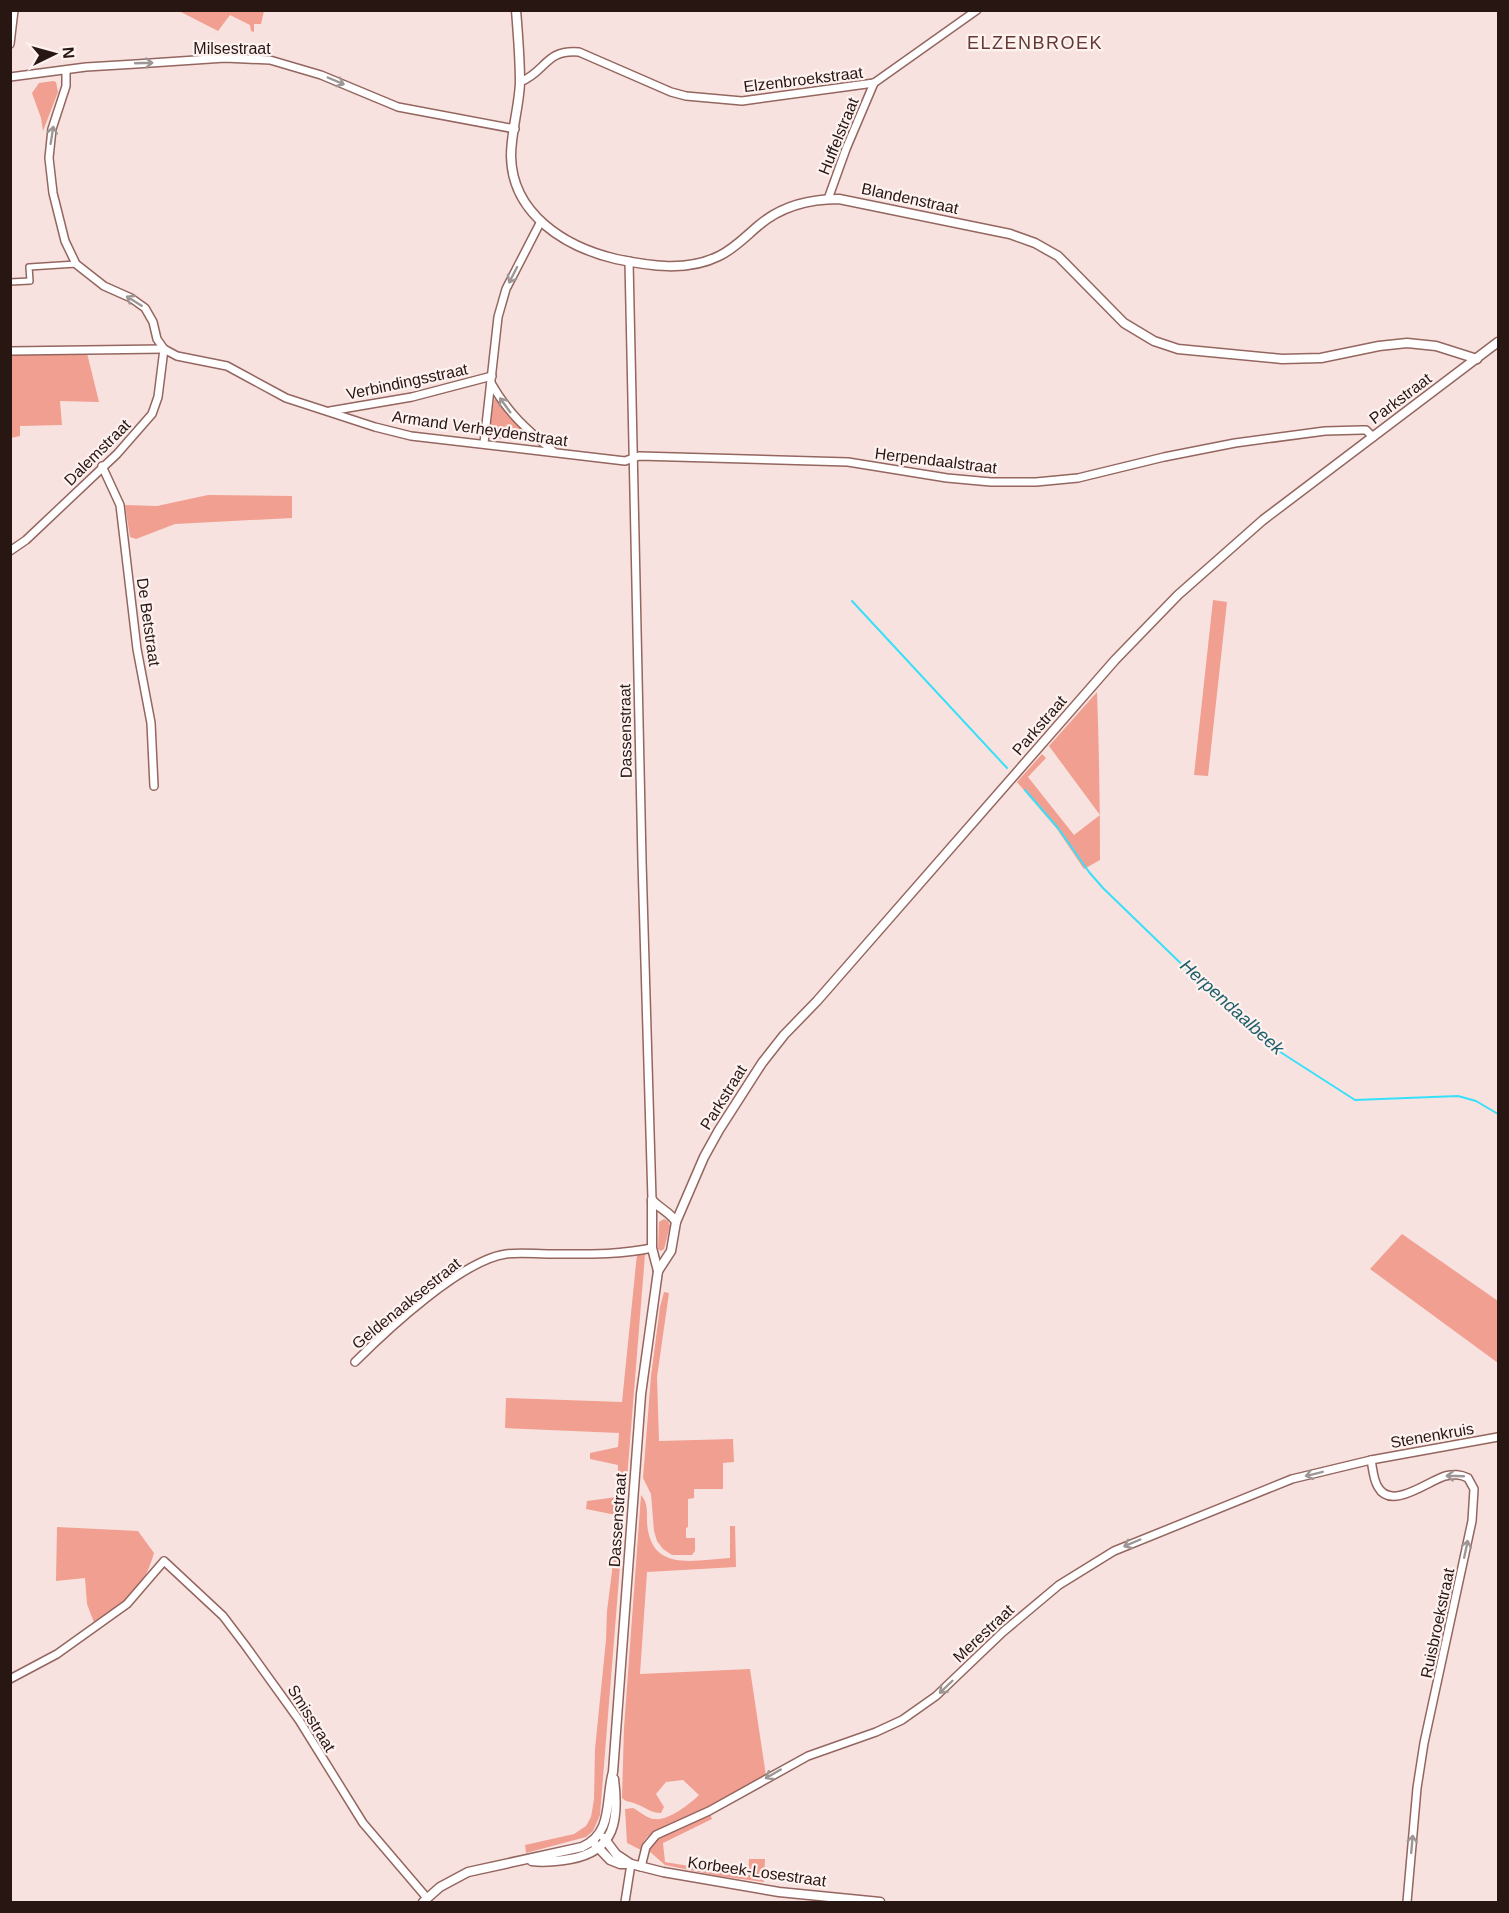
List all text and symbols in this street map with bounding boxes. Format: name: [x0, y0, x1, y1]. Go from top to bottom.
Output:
north arrow: [24, 24, 84, 84]
district label: ELZENBROEK: [967, 33, 1103, 53]
street label: Milsestraat: [193, 40, 271, 57]
text: N: [59, 46, 77, 59]
one-way arrow: [134, 58, 154, 69]
street label: Elzenbroekstraat: [742, 64, 864, 95]
one-way arrow: [326, 76, 344, 87]
street label: Huffelstraat: [815, 95, 862, 177]
one-way arrow: [46, 126, 57, 145]
street label: Blandenstraat: [860, 180, 960, 217]
one-way arrow: [507, 265, 519, 283]
one-way arrow: [126, 294, 143, 307]
street label: Verbindingsstraat: [345, 360, 470, 403]
street label: Parkstraat: [1366, 369, 1435, 427]
one-way arrow: [499, 397, 512, 413]
street label: Armand Verheydenstraat: [391, 408, 569, 449]
street label: Dalemstraat: [61, 415, 134, 489]
street label: Herpendaalstraat: [874, 445, 998, 476]
street label: De Betstraat: [134, 577, 163, 668]
street label: Dassenstraat: [616, 683, 635, 778]
street label: Parkstraat: [1009, 692, 1070, 758]
water label: Herpendaalbeek: [1176, 955, 1289, 1059]
street label: Parkstraat: [697, 1061, 750, 1133]
street label: Geldenaaksestraat: [349, 1254, 464, 1352]
street label: Stenenkruis: [1389, 1420, 1475, 1451]
one-way arrow: [1305, 1468, 1324, 1480]
one-way arrow: [1446, 1471, 1466, 1482]
street label: Dassenstraat: [606, 1472, 629, 1568]
one-way arrow: [1124, 1538, 1142, 1550]
one-way arrow: [1461, 1540, 1473, 1559]
street label: Ruisbroekstraat: [1418, 1566, 1458, 1680]
street label: Merestraat: [950, 1601, 1018, 1666]
one-way arrow: [938, 1679, 953, 1694]
street label: Smisstraat: [284, 1682, 339, 1755]
one-way arrow: [765, 1768, 782, 1780]
one-way arrow: [1407, 1835, 1418, 1855]
street label: Korbeek-Losestraat: [687, 1853, 828, 1890]

